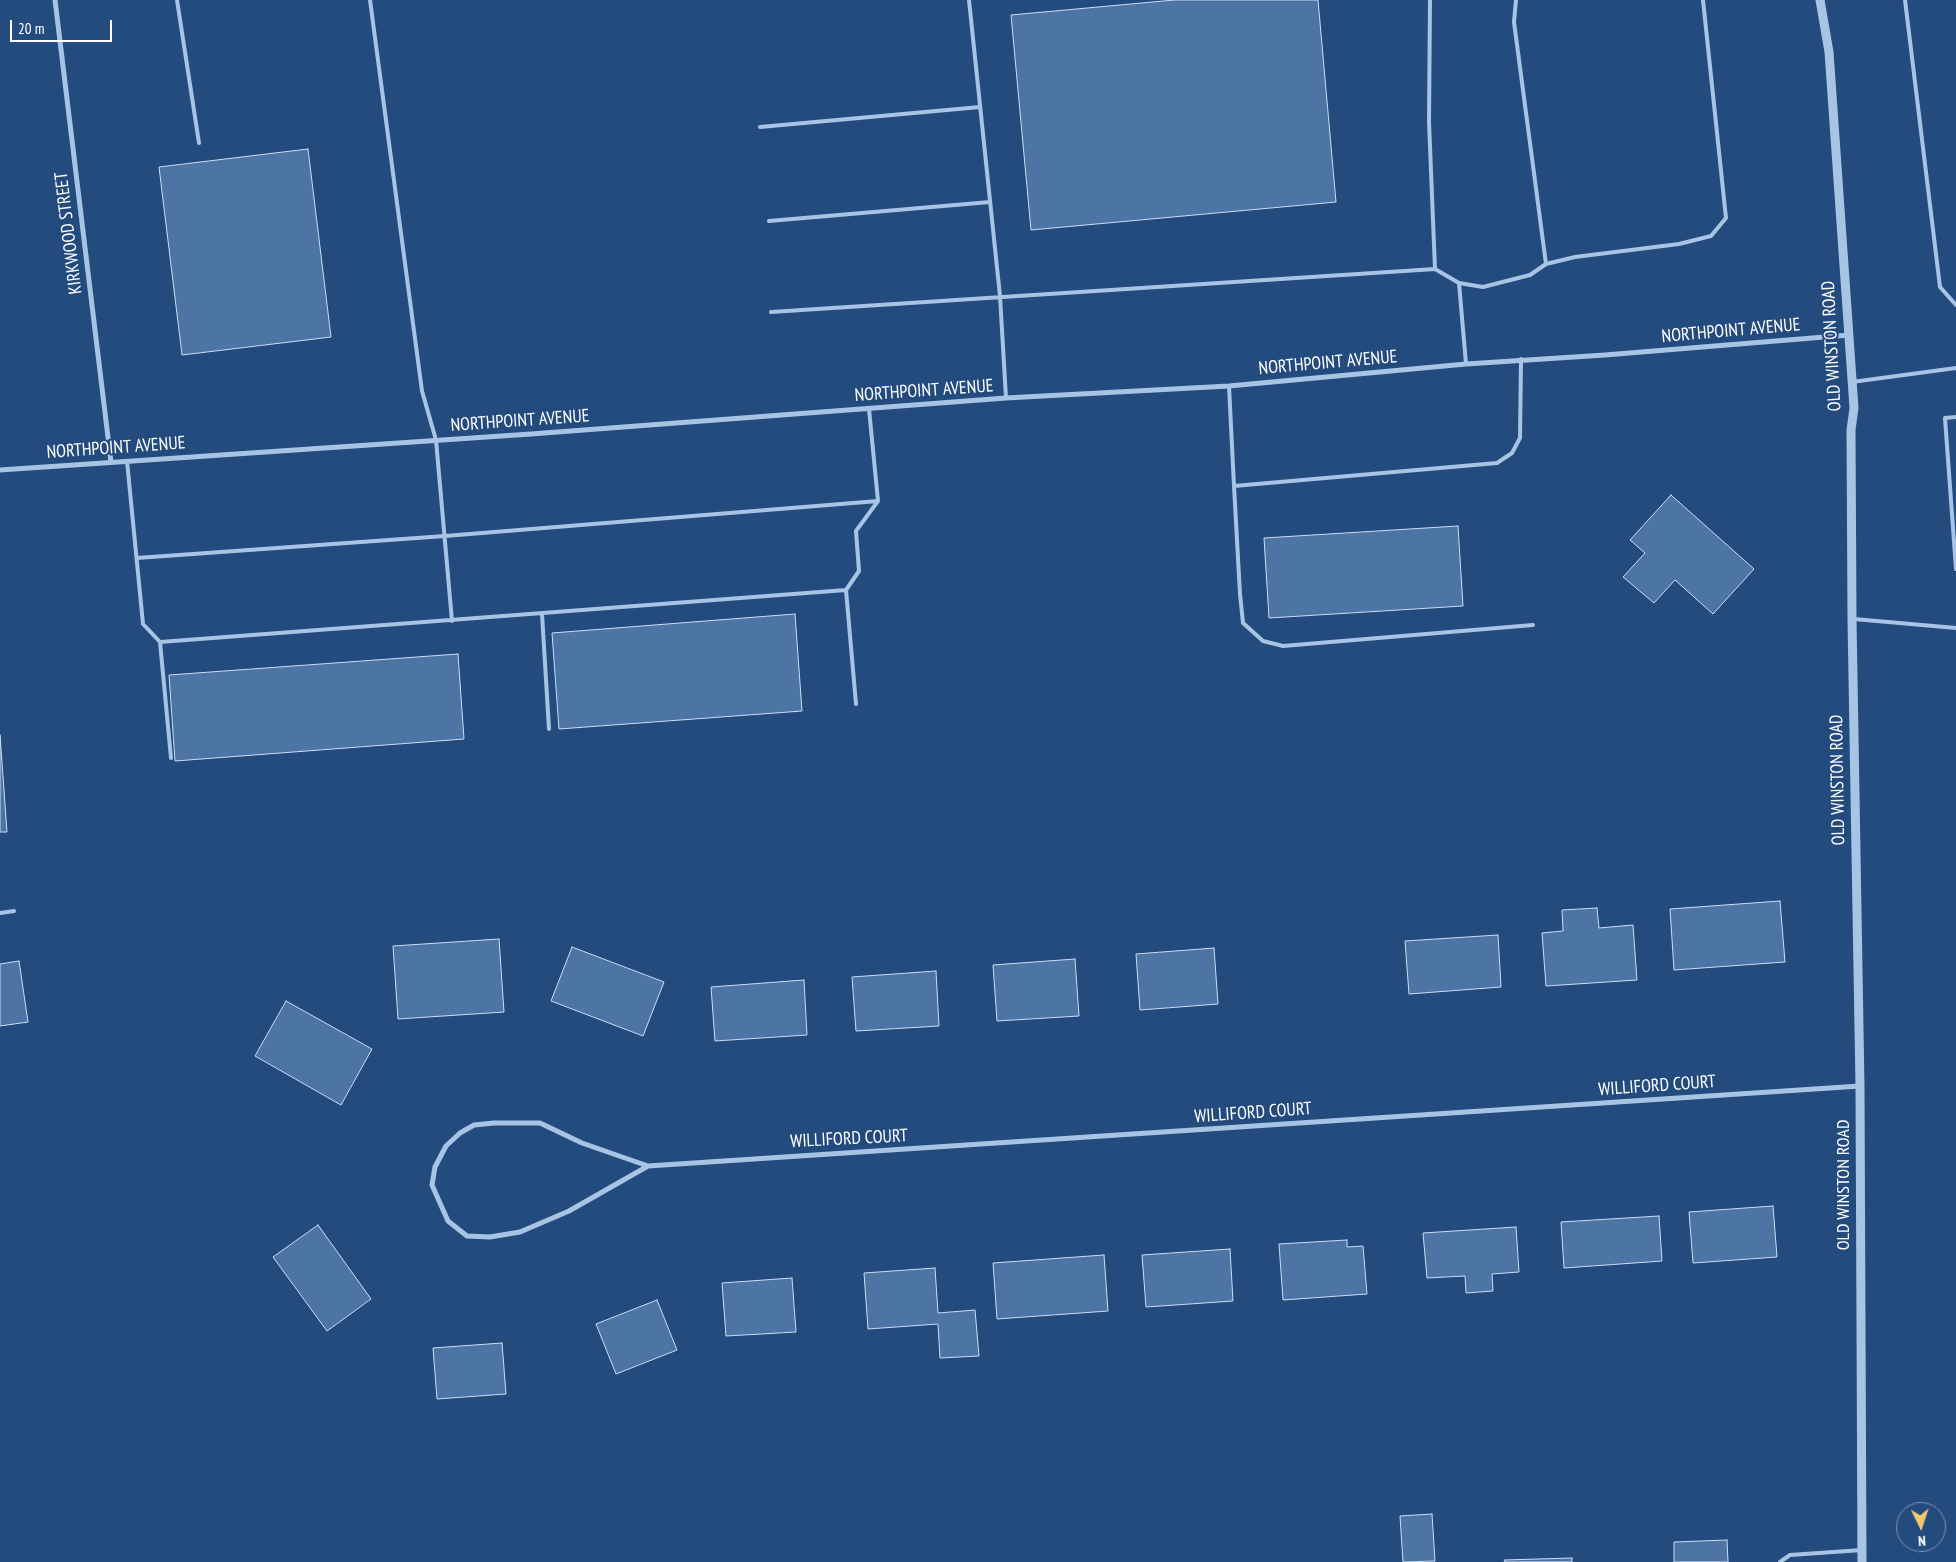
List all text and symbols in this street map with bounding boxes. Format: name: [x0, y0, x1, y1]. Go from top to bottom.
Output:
scale bar: [12, 10, 115, 42]
text: 20 m: [18, 19, 44, 38]
street label: KIRKWOOD STREET: [51, 171, 87, 295]
street label: OLD WINSTON ROAD: [1818, 280, 1846, 412]
street label: NORTHPOINT AVENUE: [1661, 314, 1801, 348]
street label: NORTHPOINT AVENUE: [1258, 346, 1398, 380]
street label: NORTHPOINT AVENUE: [854, 375, 994, 407]
street label: NORTHPOINT AVENUE: [450, 405, 590, 437]
street label: NORTHPOINT AVENUE: [46, 432, 186, 464]
street label: OLD WINSTON ROAD: [1826, 714, 1850, 846]
street label: WILLIFORD COURT: [1598, 1071, 1716, 1101]
street label: WILLIFORD COURT: [1194, 1098, 1312, 1128]
street label: OLD WINSTON ROAD: [1833, 1120, 1855, 1250]
street label: WILLIFORD COURT: [790, 1125, 908, 1153]
north arrow: [1896, 1502, 1946, 1552]
text: N: [1918, 1532, 1926, 1550]

